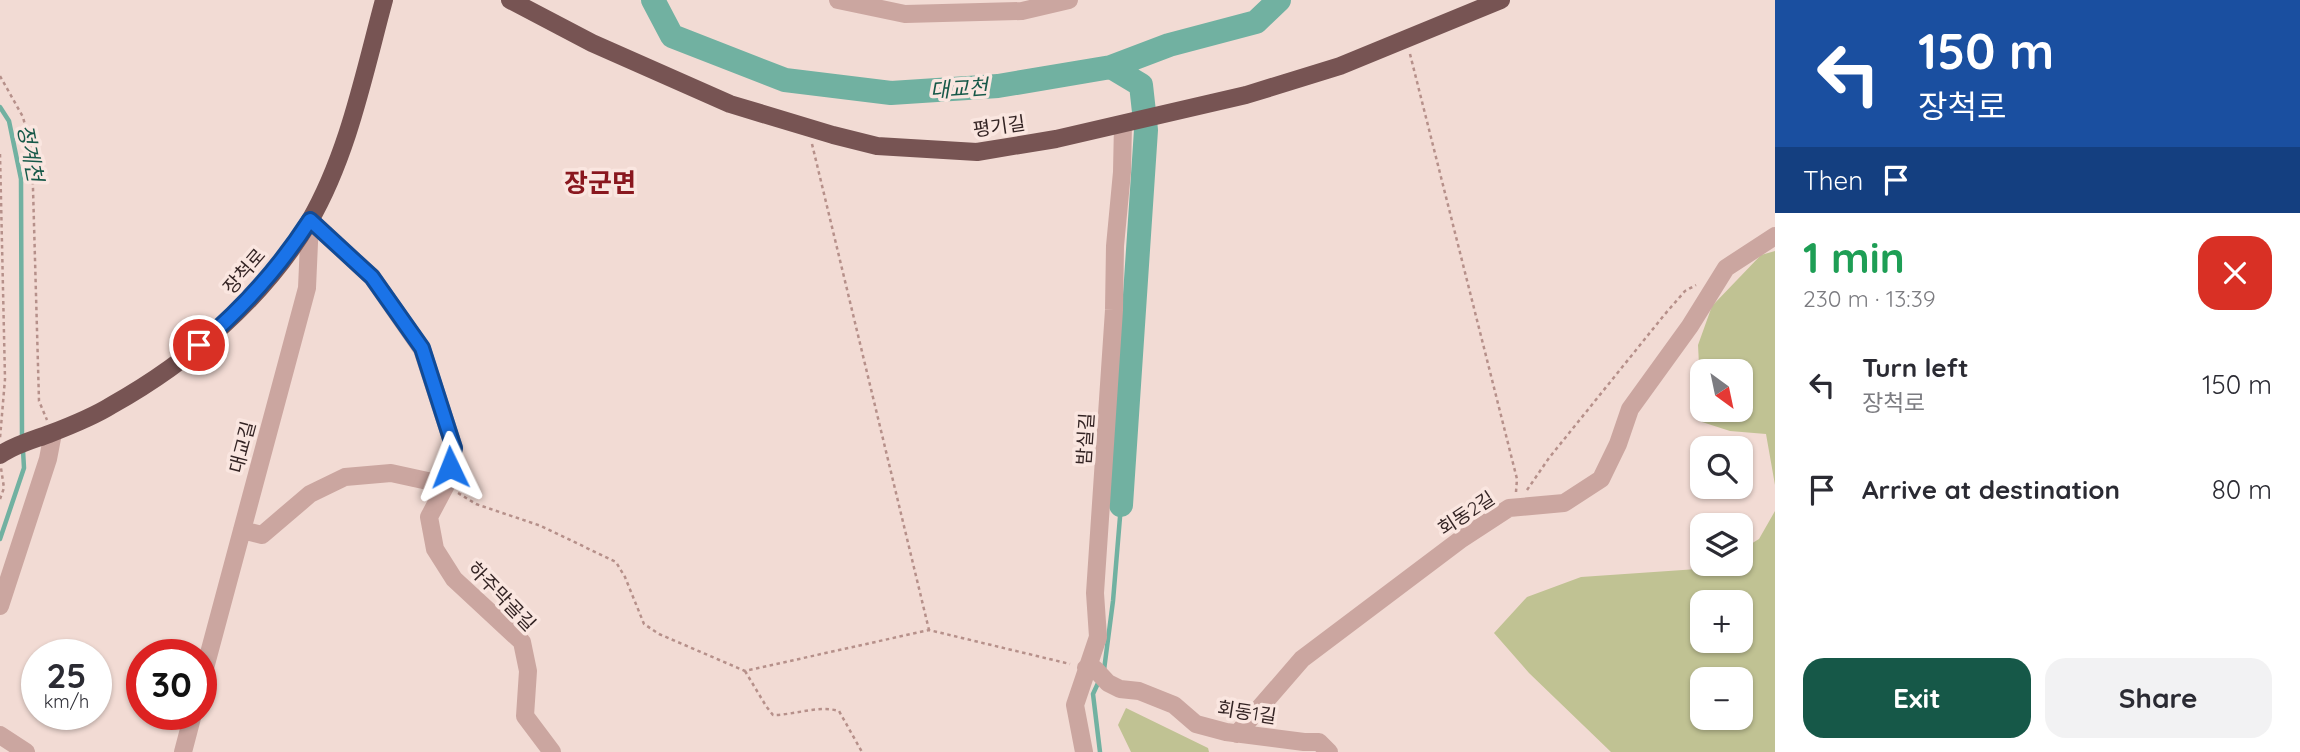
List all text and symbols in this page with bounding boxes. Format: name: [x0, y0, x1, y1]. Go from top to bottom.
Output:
text: 150 m: [1918, 20, 2054, 81]
icon: left: [1803, 28, 1894, 119]
water label: 대교천: [929, 73, 991, 103]
text: 장척로: [1918, 86, 2006, 126]
street label: 평기길: [971, 110, 1027, 142]
water label: 정계천: [13, 122, 50, 186]
icon: arrive: [1877, 161, 1915, 199]
text: Then: [1803, 164, 1863, 197]
district label: 장군면: [564, 166, 636, 199]
text: 1 min: [1803, 231, 1905, 284]
button: close: [2198, 236, 2272, 310]
street label: 장척로: [218, 243, 270, 299]
text: 230 m · 13:39: [1803, 284, 1936, 313]
pin: [169, 315, 229, 375]
icon: arrive: [180, 326, 218, 364]
text: Turn left: [1862, 351, 1969, 384]
north arrow: [1690, 359, 1754, 422]
map controls: [1690, 359, 1753, 730]
icon: left: [1803, 366, 1841, 404]
text: 150 m: [2202, 368, 2272, 401]
text: 장척로: [1862, 388, 1925, 417]
street label: 밤실길: [1071, 412, 1099, 466]
street label: 대교길: [224, 419, 260, 475]
position arrow: [413, 430, 487, 504]
button: search: [1690, 436, 1753, 499]
icon: arrive: [1803, 471, 1841, 509]
text: Arrive at destination: [1862, 473, 2120, 506]
text: 80 m: [2212, 473, 2272, 506]
street label: 회동2길: [1433, 486, 1499, 540]
button: layers: [1690, 513, 1753, 576]
street label: 하주막골길: [463, 556, 541, 636]
button: +: [1690, 590, 1753, 653]
speed limit sign: 30: [126, 639, 217, 730]
text: 25: [46, 653, 87, 697]
button: Exit: [1803, 658, 2031, 738]
button: Share: [2045, 658, 2272, 738]
button: −: [1690, 667, 1753, 730]
text: km/h: [44, 690, 89, 713]
street label: 회동1길: [1216, 695, 1278, 729]

